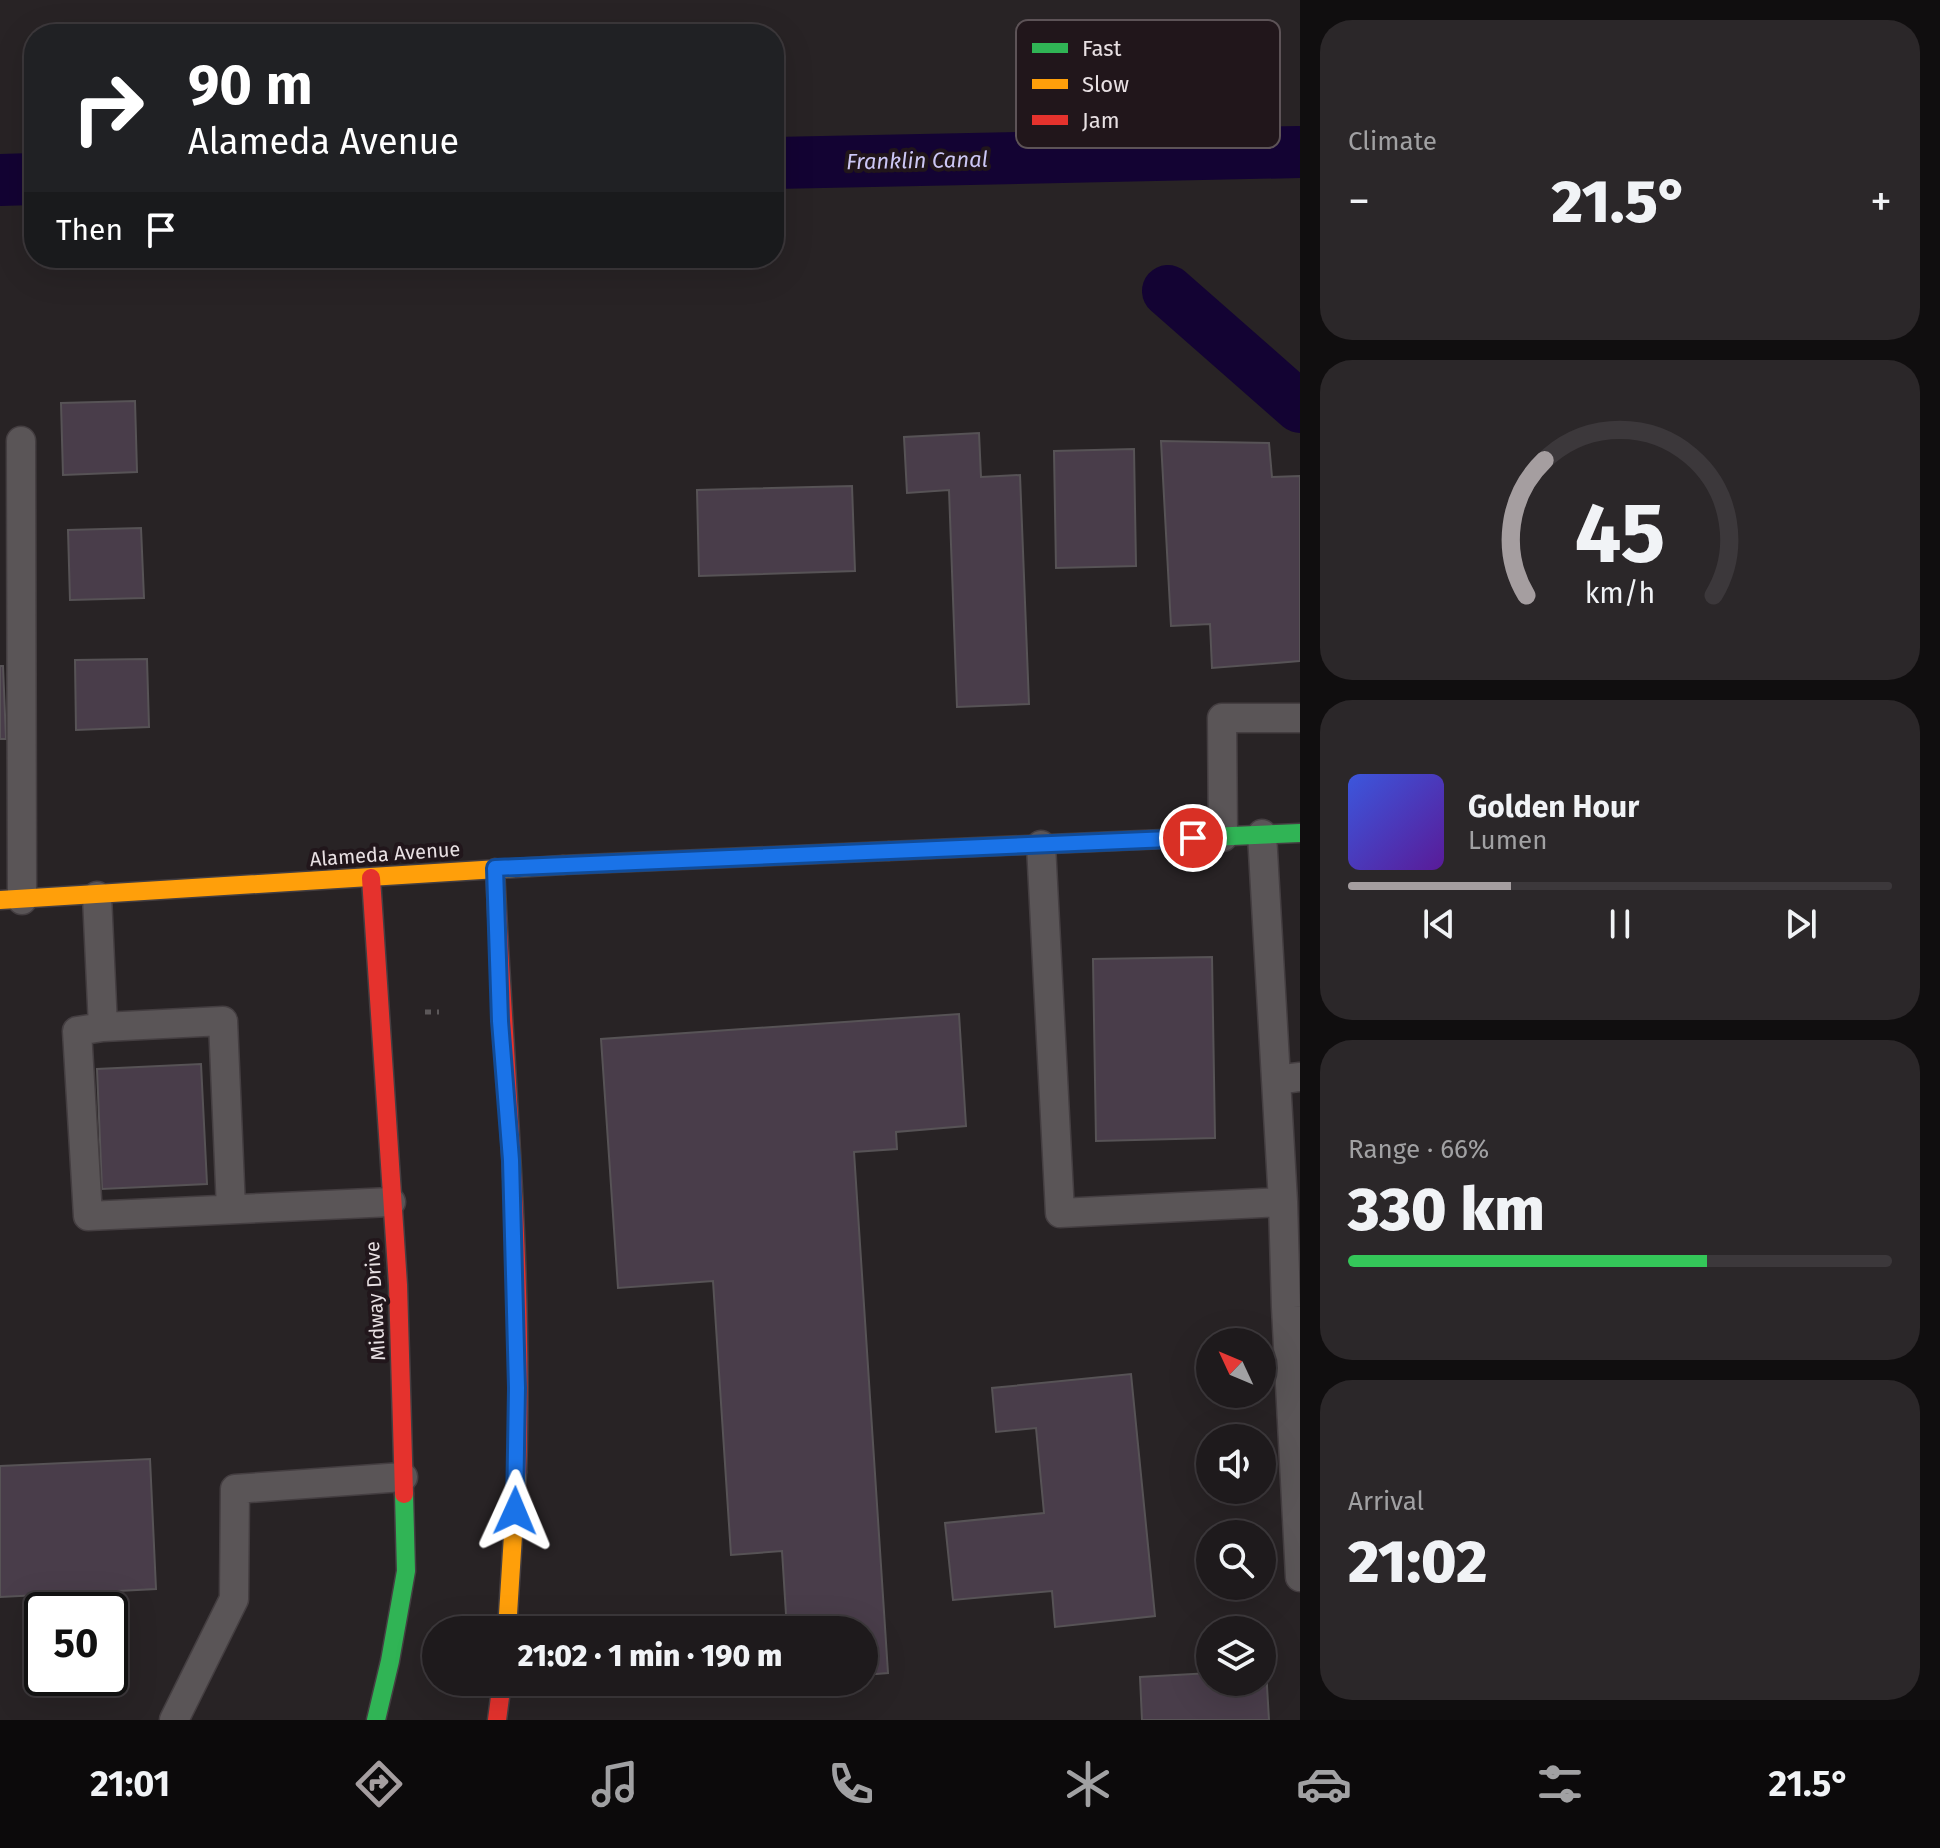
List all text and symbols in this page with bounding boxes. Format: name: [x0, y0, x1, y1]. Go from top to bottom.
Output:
legend: [1016, 20, 1280, 148]
text: Fast: [1082, 35, 1122, 62]
text: 90 m: [188, 52, 313, 119]
icon: right: [56, 56, 160, 160]
text: Slow: [1082, 71, 1129, 98]
text: Jam: [1082, 107, 1120, 134]
text: Alameda Avenue: [188, 120, 459, 164]
text: Climate: [1348, 126, 1437, 157]
water label: Franklin Canal: [846, 146, 988, 175]
text: 21.5°: [1552, 166, 1688, 238]
text: −: [1348, 175, 1370, 228]
text: +: [1870, 175, 1892, 228]
icon: arrive: [139, 208, 183, 252]
text: Then: [56, 212, 123, 248]
text: 45: [1575, 484, 1665, 584]
text: km/h: [1585, 576, 1655, 611]
text: Golden Hour: [1468, 789, 1639, 825]
pin: [1159, 804, 1227, 872]
icon: arrive: [1171, 816, 1215, 860]
text: Lumen: [1468, 825, 1547, 856]
street label: Alameda Avenue: [309, 837, 461, 871]
icon: previous: [1417, 902, 1461, 946]
icon: pause: [1598, 902, 1642, 946]
icon: next: [1779, 902, 1823, 946]
text: Range · 66%: [1348, 1134, 1489, 1165]
text: 330 km: [1348, 1174, 1545, 1246]
street label: Midway Drive: [360, 1241, 390, 1361]
north arrow: [1196, 1328, 1276, 1408]
map controls: [1196, 1328, 1276, 1696]
button: sound: [1196, 1424, 1276, 1504]
position arrow: [473, 1469, 557, 1553]
text: Arrival: [1348, 1486, 1424, 1517]
button: search: [1196, 1520, 1276, 1600]
text: 21:02: [1348, 1526, 1487, 1598]
speed limit sign: 50: [24, 1592, 128, 1696]
button: layers: [1196, 1616, 1276, 1696]
text: 21:02 · 1 min · 190 m: [518, 1638, 782, 1674]
icon: directions: [351, 1756, 407, 1812]
icon: music: [587, 1756, 643, 1812]
icon: phone: [823, 1756, 879, 1812]
icon: climate: [1060, 1756, 1116, 1812]
icon: car: [1296, 1756, 1352, 1812]
icon: filters: [1532, 1756, 1588, 1812]
text: 21:01: [90, 1762, 170, 1806]
text: 21.5°: [1769, 1762, 1850, 1806]

